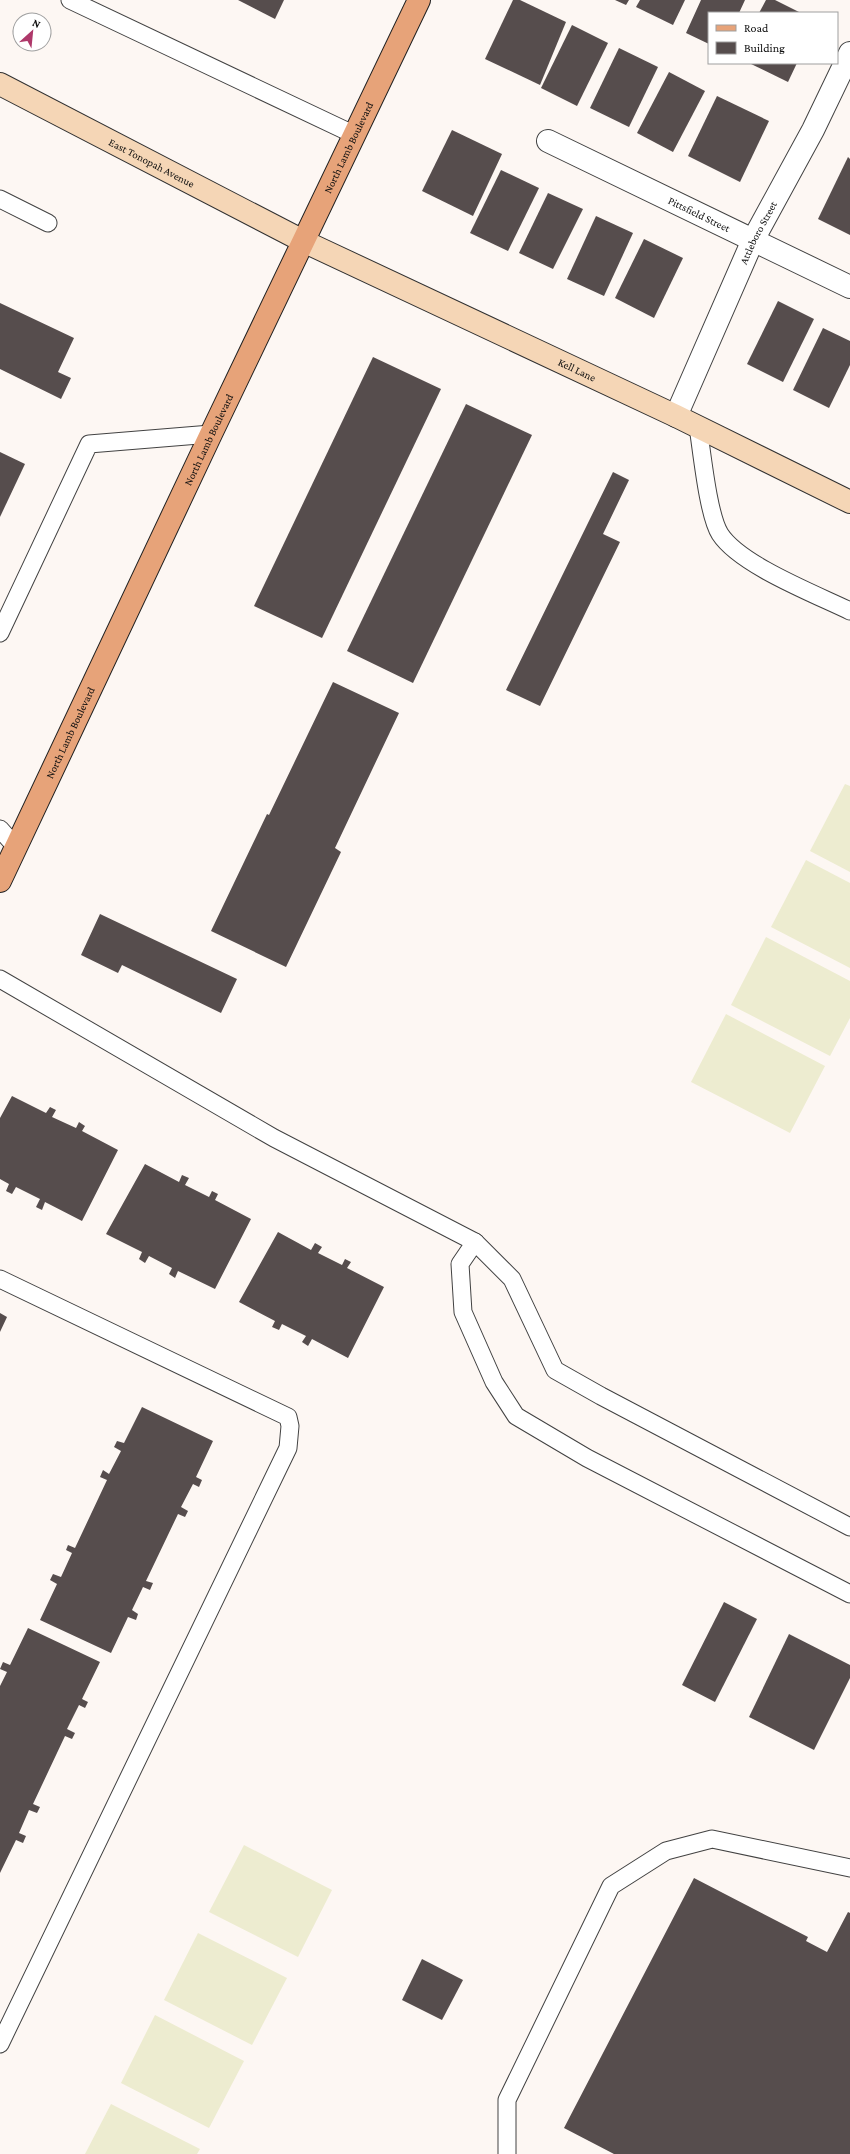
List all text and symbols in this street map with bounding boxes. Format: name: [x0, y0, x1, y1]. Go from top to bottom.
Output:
north arrow: [12, 12, 52, 52]
legend: [708, 12, 838, 64]
text: N: [30, 16, 43, 30]
text: Road: [744, 21, 769, 35]
text: Building: [744, 41, 785, 55]
street label: North Lamb Boulevard: [321, 100, 375, 195]
street label: East Tonopah Avenue: [107, 136, 197, 190]
street label: Pittsfield Street: [666, 194, 732, 234]
street label: Attleboro Street: [737, 199, 779, 266]
street label: Kell Lane: [556, 356, 598, 384]
street label: North Lamb Boulevard: [182, 392, 235, 487]
street label: North Lamb Boulevard: [43, 685, 97, 780]

